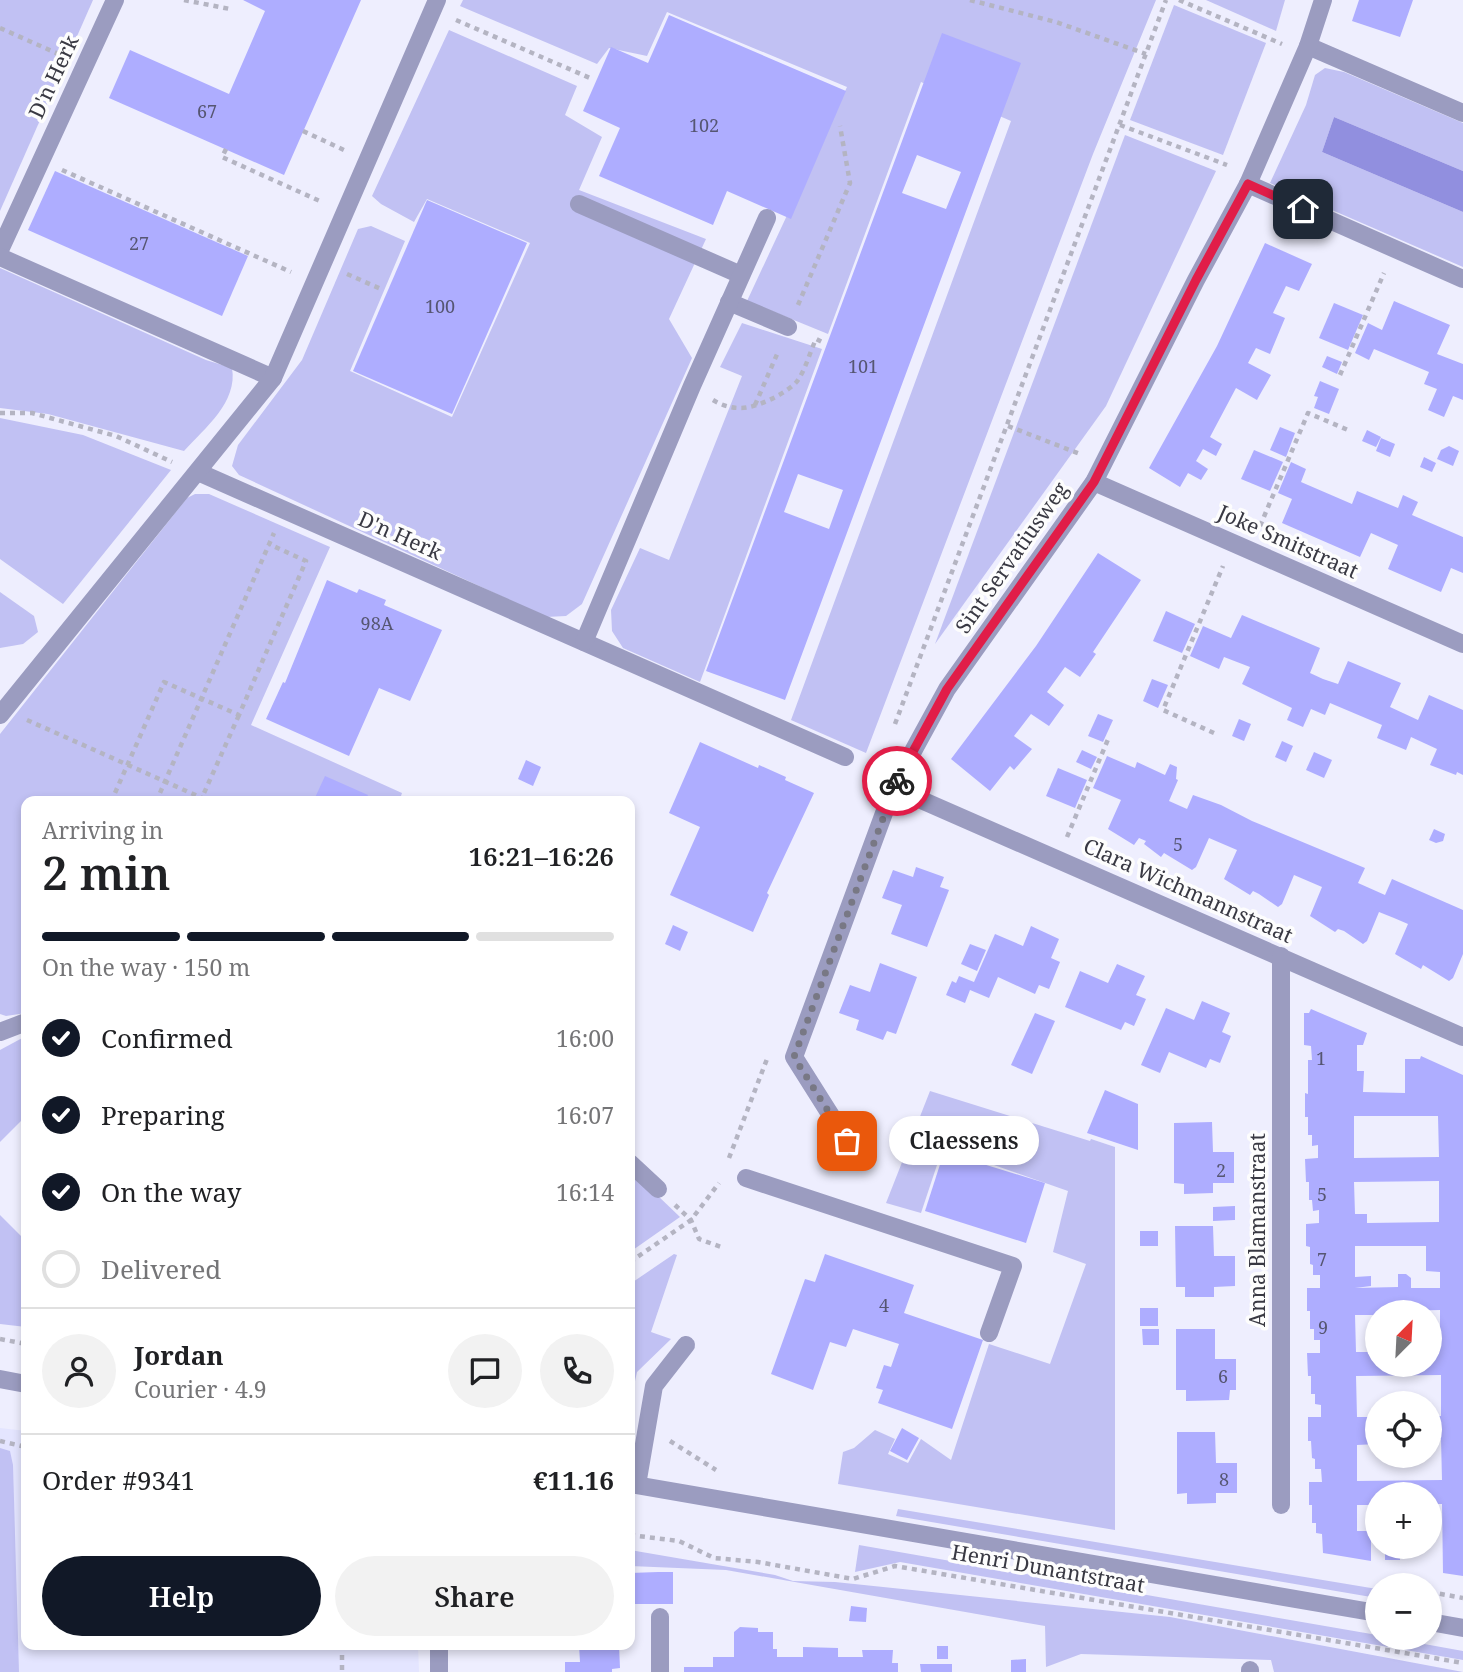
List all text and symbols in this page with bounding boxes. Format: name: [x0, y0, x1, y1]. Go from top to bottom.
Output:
street label: D'n Herk: [22, 30, 85, 123]
house number: 67: [197, 99, 217, 123]
house number: 102: [689, 113, 719, 137]
pin: [1273, 179, 1333, 239]
icon: home: [1284, 190, 1322, 228]
house number: 27: [129, 231, 149, 255]
house number: 100: [425, 294, 455, 318]
house number: 101: [848, 354, 878, 378]
street label: Sint Servatiusweg: [948, 476, 1074, 639]
street label: Joke Smitstraat: [1213, 497, 1363, 585]
street label: D'n Herk: [354, 504, 447, 566]
house number: 98A: [361, 611, 394, 635]
courier: [862, 746, 932, 816]
icon: bike: [878, 762, 916, 800]
text: Arriving in: [42, 814, 163, 846]
street label: Clara Wichmannstraat: [1079, 831, 1298, 949]
house number: 5: [1173, 832, 1183, 856]
text: 16:21–16:26: [468, 838, 614, 874]
text: 2 min: [42, 841, 170, 903]
text: On the way · 150 m: [42, 951, 250, 983]
icon: check: [42, 1019, 80, 1057]
text: Confirmed: [101, 1020, 233, 1056]
text: 16:00: [556, 1022, 614, 1054]
house number: 1: [1316, 1046, 1326, 1070]
icon: check: [42, 1096, 80, 1134]
text: Preparing: [101, 1097, 225, 1133]
text: 16:07: [556, 1099, 614, 1131]
pin: [817, 1111, 877, 1171]
callout: Claessens: [889, 1116, 1040, 1166]
icon: bag: [828, 1122, 866, 1160]
text: Claessens: [909, 1124, 1019, 1156]
street label: Anna Blamanstraat: [1243, 1133, 1271, 1327]
house number: 2: [1216, 1158, 1226, 1182]
icon: check: [42, 1173, 80, 1211]
text: On the way: [101, 1174, 241, 1210]
text: 16:14: [556, 1176, 614, 1208]
house number: 5: [1317, 1182, 1327, 1206]
house number: 7: [1317, 1247, 1327, 1271]
text: Delivered: [101, 1251, 221, 1287]
house number: 4: [879, 1293, 889, 1317]
north arrow: [1365, 1300, 1442, 1377]
map controls: [1365, 1300, 1442, 1650]
house number: 9: [1318, 1315, 1328, 1339]
button: person: [42, 1334, 116, 1408]
button: chat: [448, 1334, 522, 1408]
button: phone: [540, 1334, 614, 1408]
text: Jordan: [134, 1337, 224, 1373]
house number: 6: [1218, 1364, 1228, 1388]
text: Courier · 4.9: [134, 1373, 267, 1405]
button: locate: [1365, 1391, 1442, 1468]
text: Order #9341: [42, 1462, 195, 1498]
text: €11.16: [533, 1462, 614, 1498]
house number: 8: [1219, 1467, 1229, 1491]
button: +: [1365, 1482, 1442, 1559]
street label: Henri Dunantstraat: [949, 1537, 1147, 1599]
button: Help: [42, 1556, 321, 1636]
button: Share: [335, 1556, 614, 1636]
button: −: [1365, 1573, 1442, 1650]

